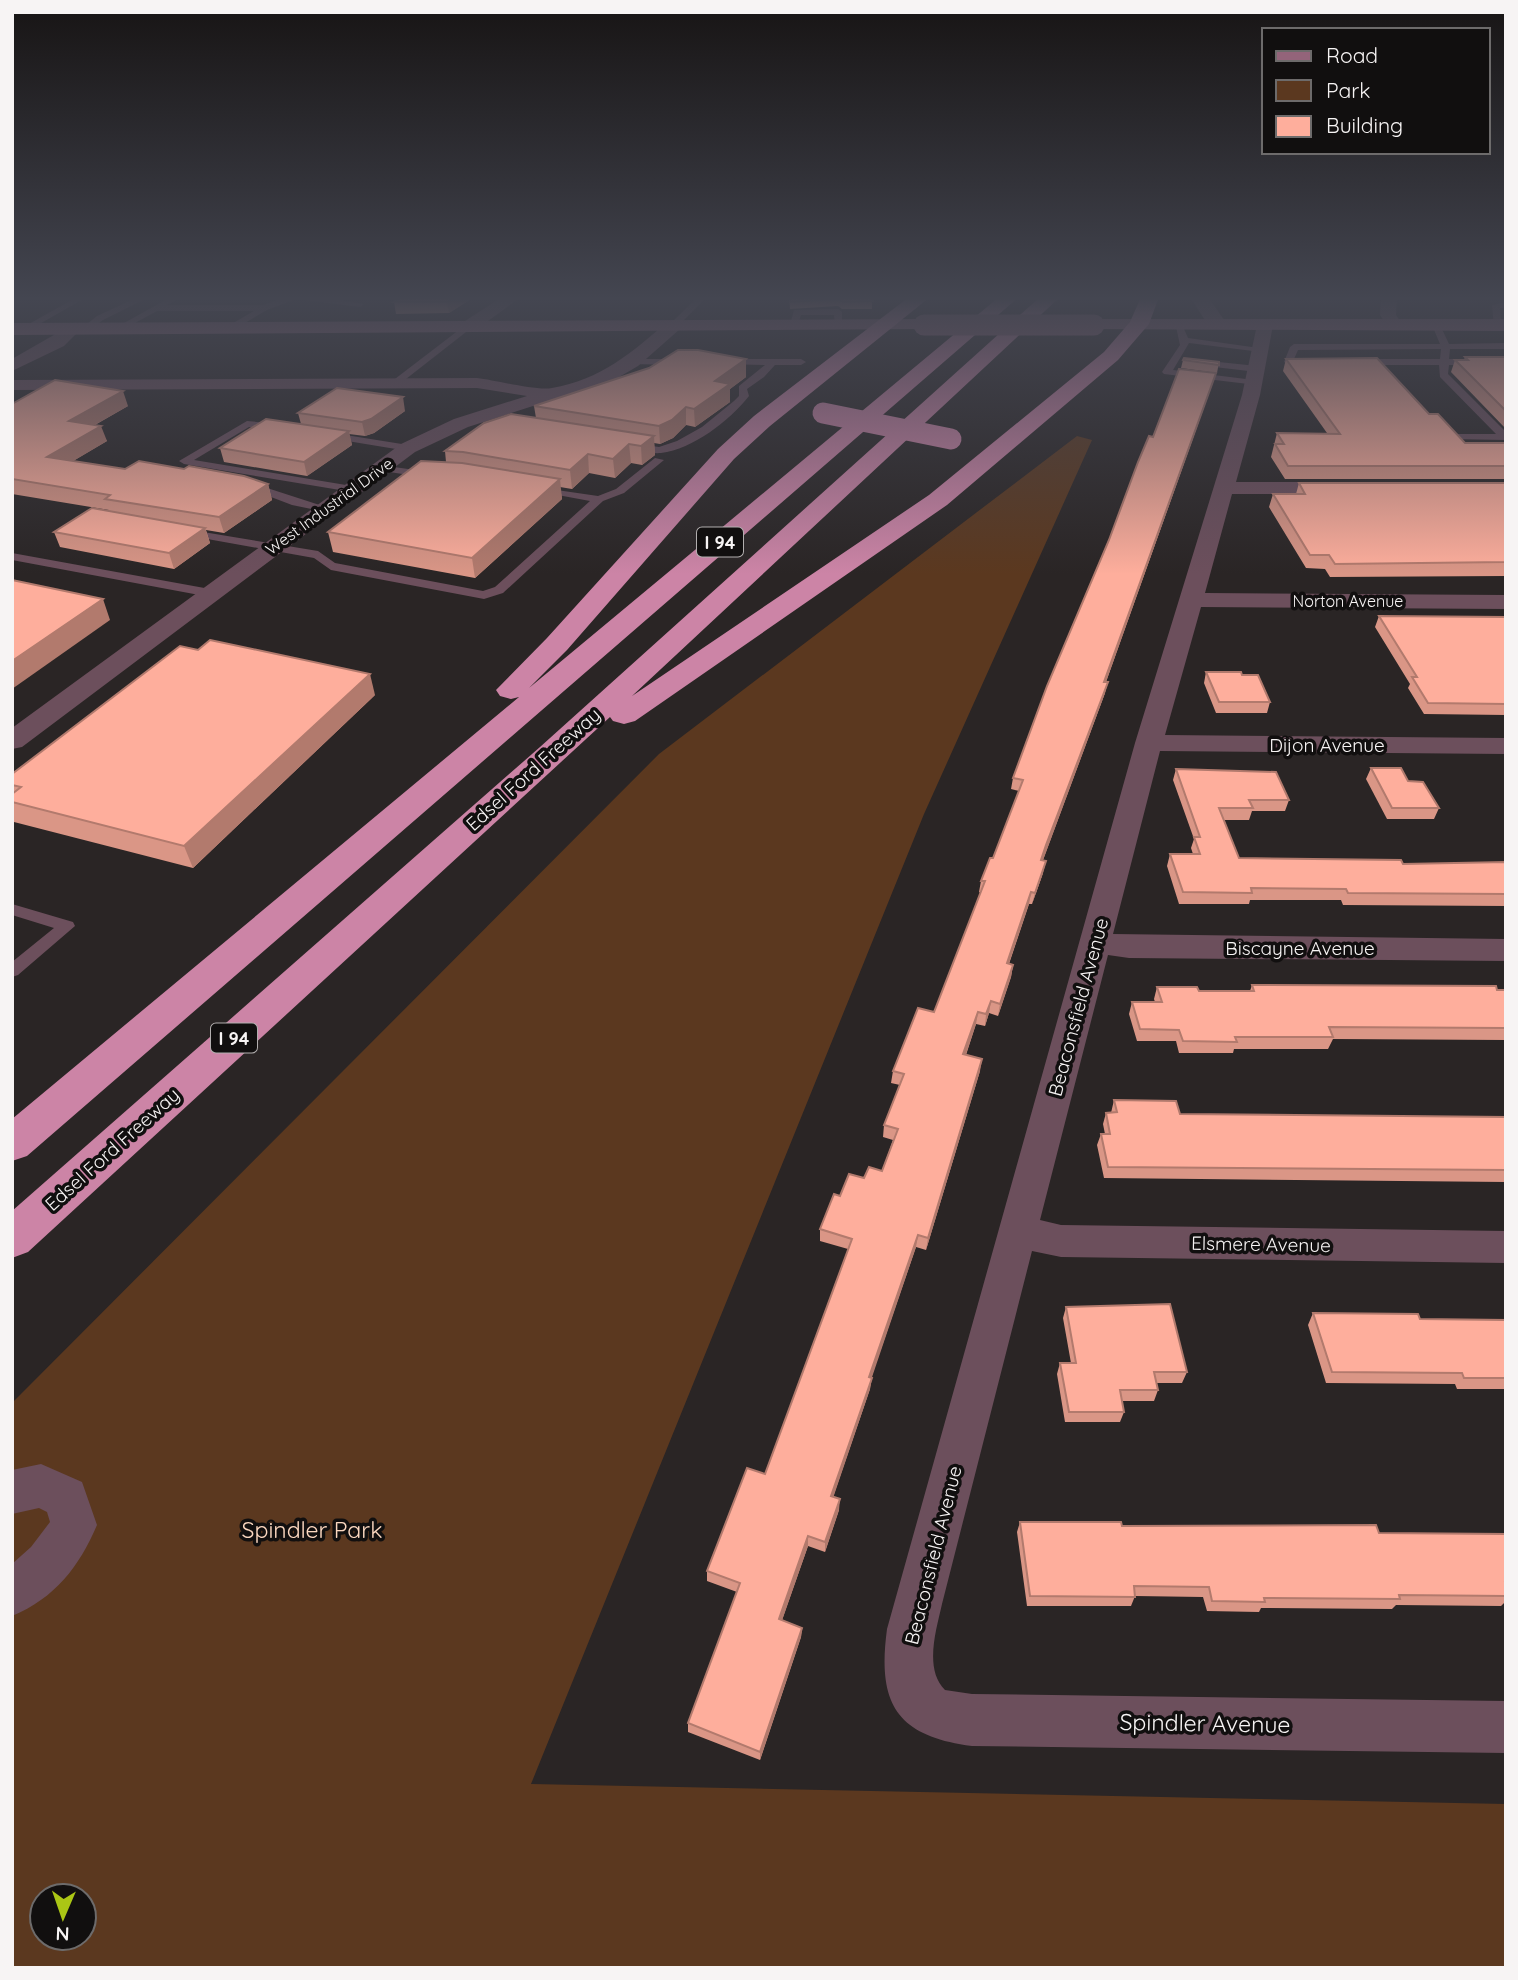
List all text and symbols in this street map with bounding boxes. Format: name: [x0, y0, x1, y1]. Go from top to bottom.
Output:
legend: [1262, 28, 1490, 154]
text: Road: [1326, 42, 1378, 68]
text: Park: [1326, 77, 1370, 103]
text: Building: [1326, 112, 1403, 138]
street label: West Industrial Drive: [261, 453, 397, 559]
road number: I 94: [697, 528, 743, 556]
street label: Norton Avenue: [1293, 591, 1403, 611]
street label: Edsel Ford Freeway: [461, 702, 605, 836]
street label: Dijon Avenue: [1269, 733, 1385, 757]
street label: Beaconsfield Avenue: [1043, 915, 1113, 1099]
street label: Biscayne Avenue: [1225, 936, 1375, 960]
road number: I 94: [211, 1023, 257, 1052]
street label: Edsel Ford Freeway: [40, 1082, 184, 1216]
street label: Elsmere Avenue: [1191, 1231, 1331, 1257]
street label: Beaconsfield Avenue: [899, 1463, 967, 1647]
park label: Spindler Park: [242, 1515, 382, 1544]
street label: Spindler Avenue: [1119, 1707, 1291, 1739]
north arrow: [28, 1882, 98, 1952]
text: N: [55, 1922, 70, 1946]

